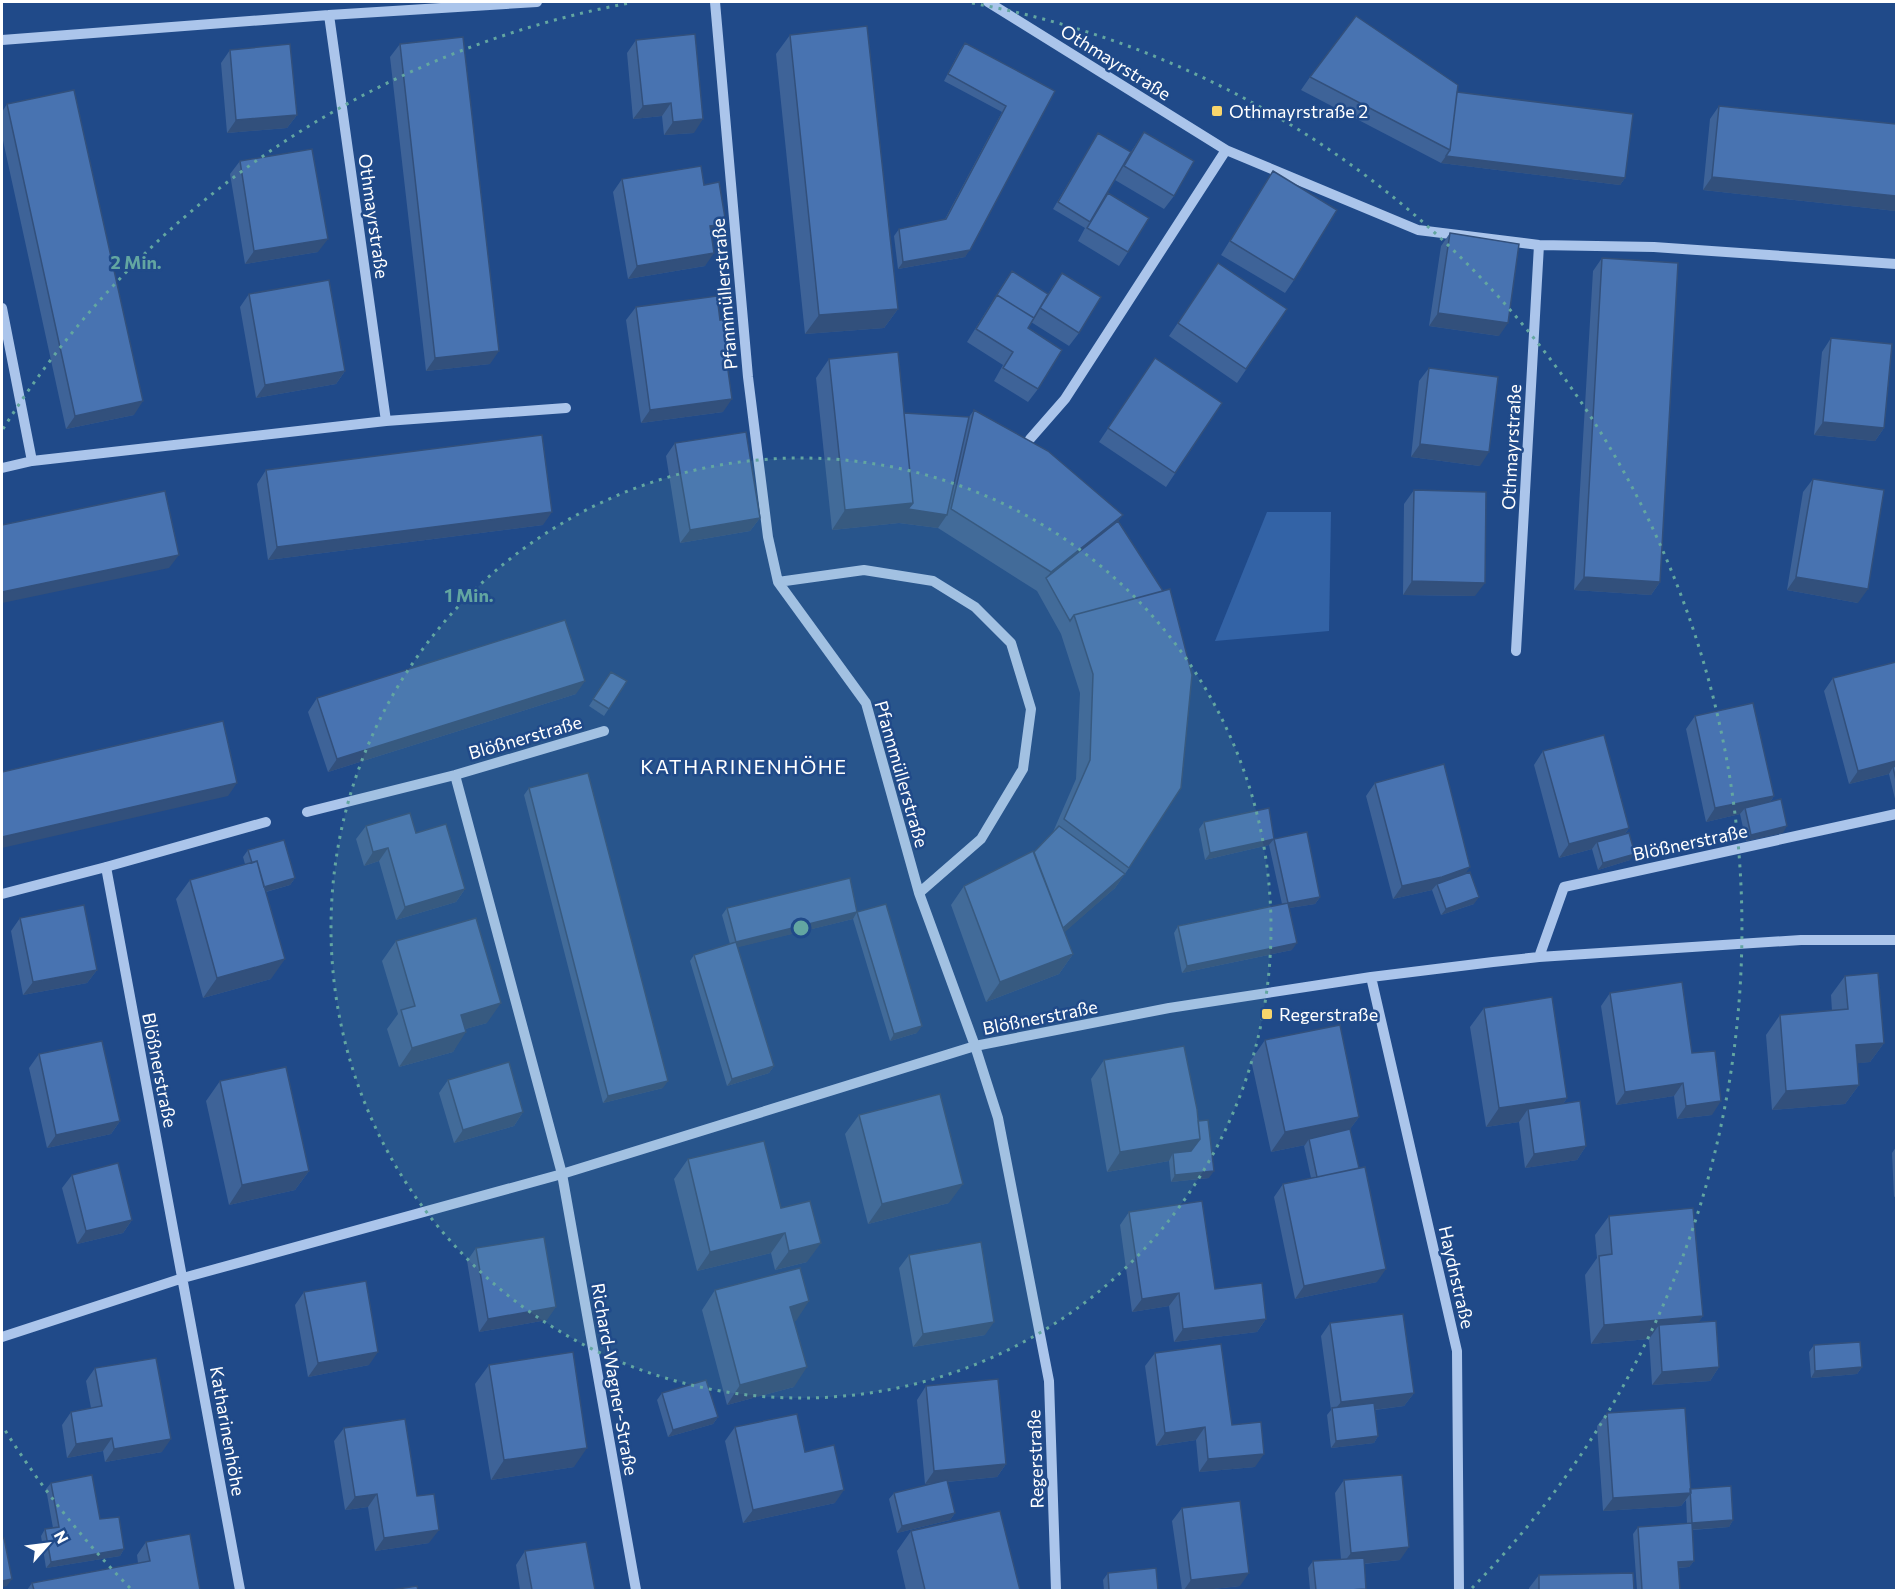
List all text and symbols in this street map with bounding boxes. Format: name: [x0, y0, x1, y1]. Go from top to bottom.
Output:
street label: Othmayrstraße: [1057, 19, 1175, 105]
place label: Othmayrstraße 2: [1229, 100, 1368, 122]
marker: Othmayrstraße 2: [1210, 104, 1224, 118]
street label: Othmayrstraße: [354, 152, 394, 280]
street label: Pfannmüllerstraße: [706, 217, 742, 371]
text: 2 Min.: [110, 251, 162, 273]
street label: Othmayrstraße: [1497, 384, 1525, 510]
text: 1 Min.: [444, 584, 494, 606]
street label: Pfannmüllerstraße: [870, 698, 934, 850]
street label: Blößnerstraße: [466, 710, 584, 764]
district label: KATHARINENHÖHE: [640, 754, 848, 778]
street label: Blößnerstraße: [1631, 819, 1749, 865]
centre of rings: [791, 918, 811, 938]
street label: Blößnerstraße: [981, 995, 1099, 1039]
place label: Regerstraße: [1279, 1003, 1378, 1025]
marker: Regerstraße: [1260, 1007, 1274, 1021]
street label: Blößnerstraße: [138, 1011, 182, 1129]
street label: Haydnstraße: [1434, 1223, 1480, 1331]
street label: Richard-Wagner-Straße: [587, 1281, 643, 1477]
street label: Katharinenhöhe: [206, 1364, 250, 1498]
street label: Regerstraße: [1022, 1409, 1048, 1509]
north arrow: [18, 1514, 78, 1574]
text: N: [50, 1527, 73, 1546]

